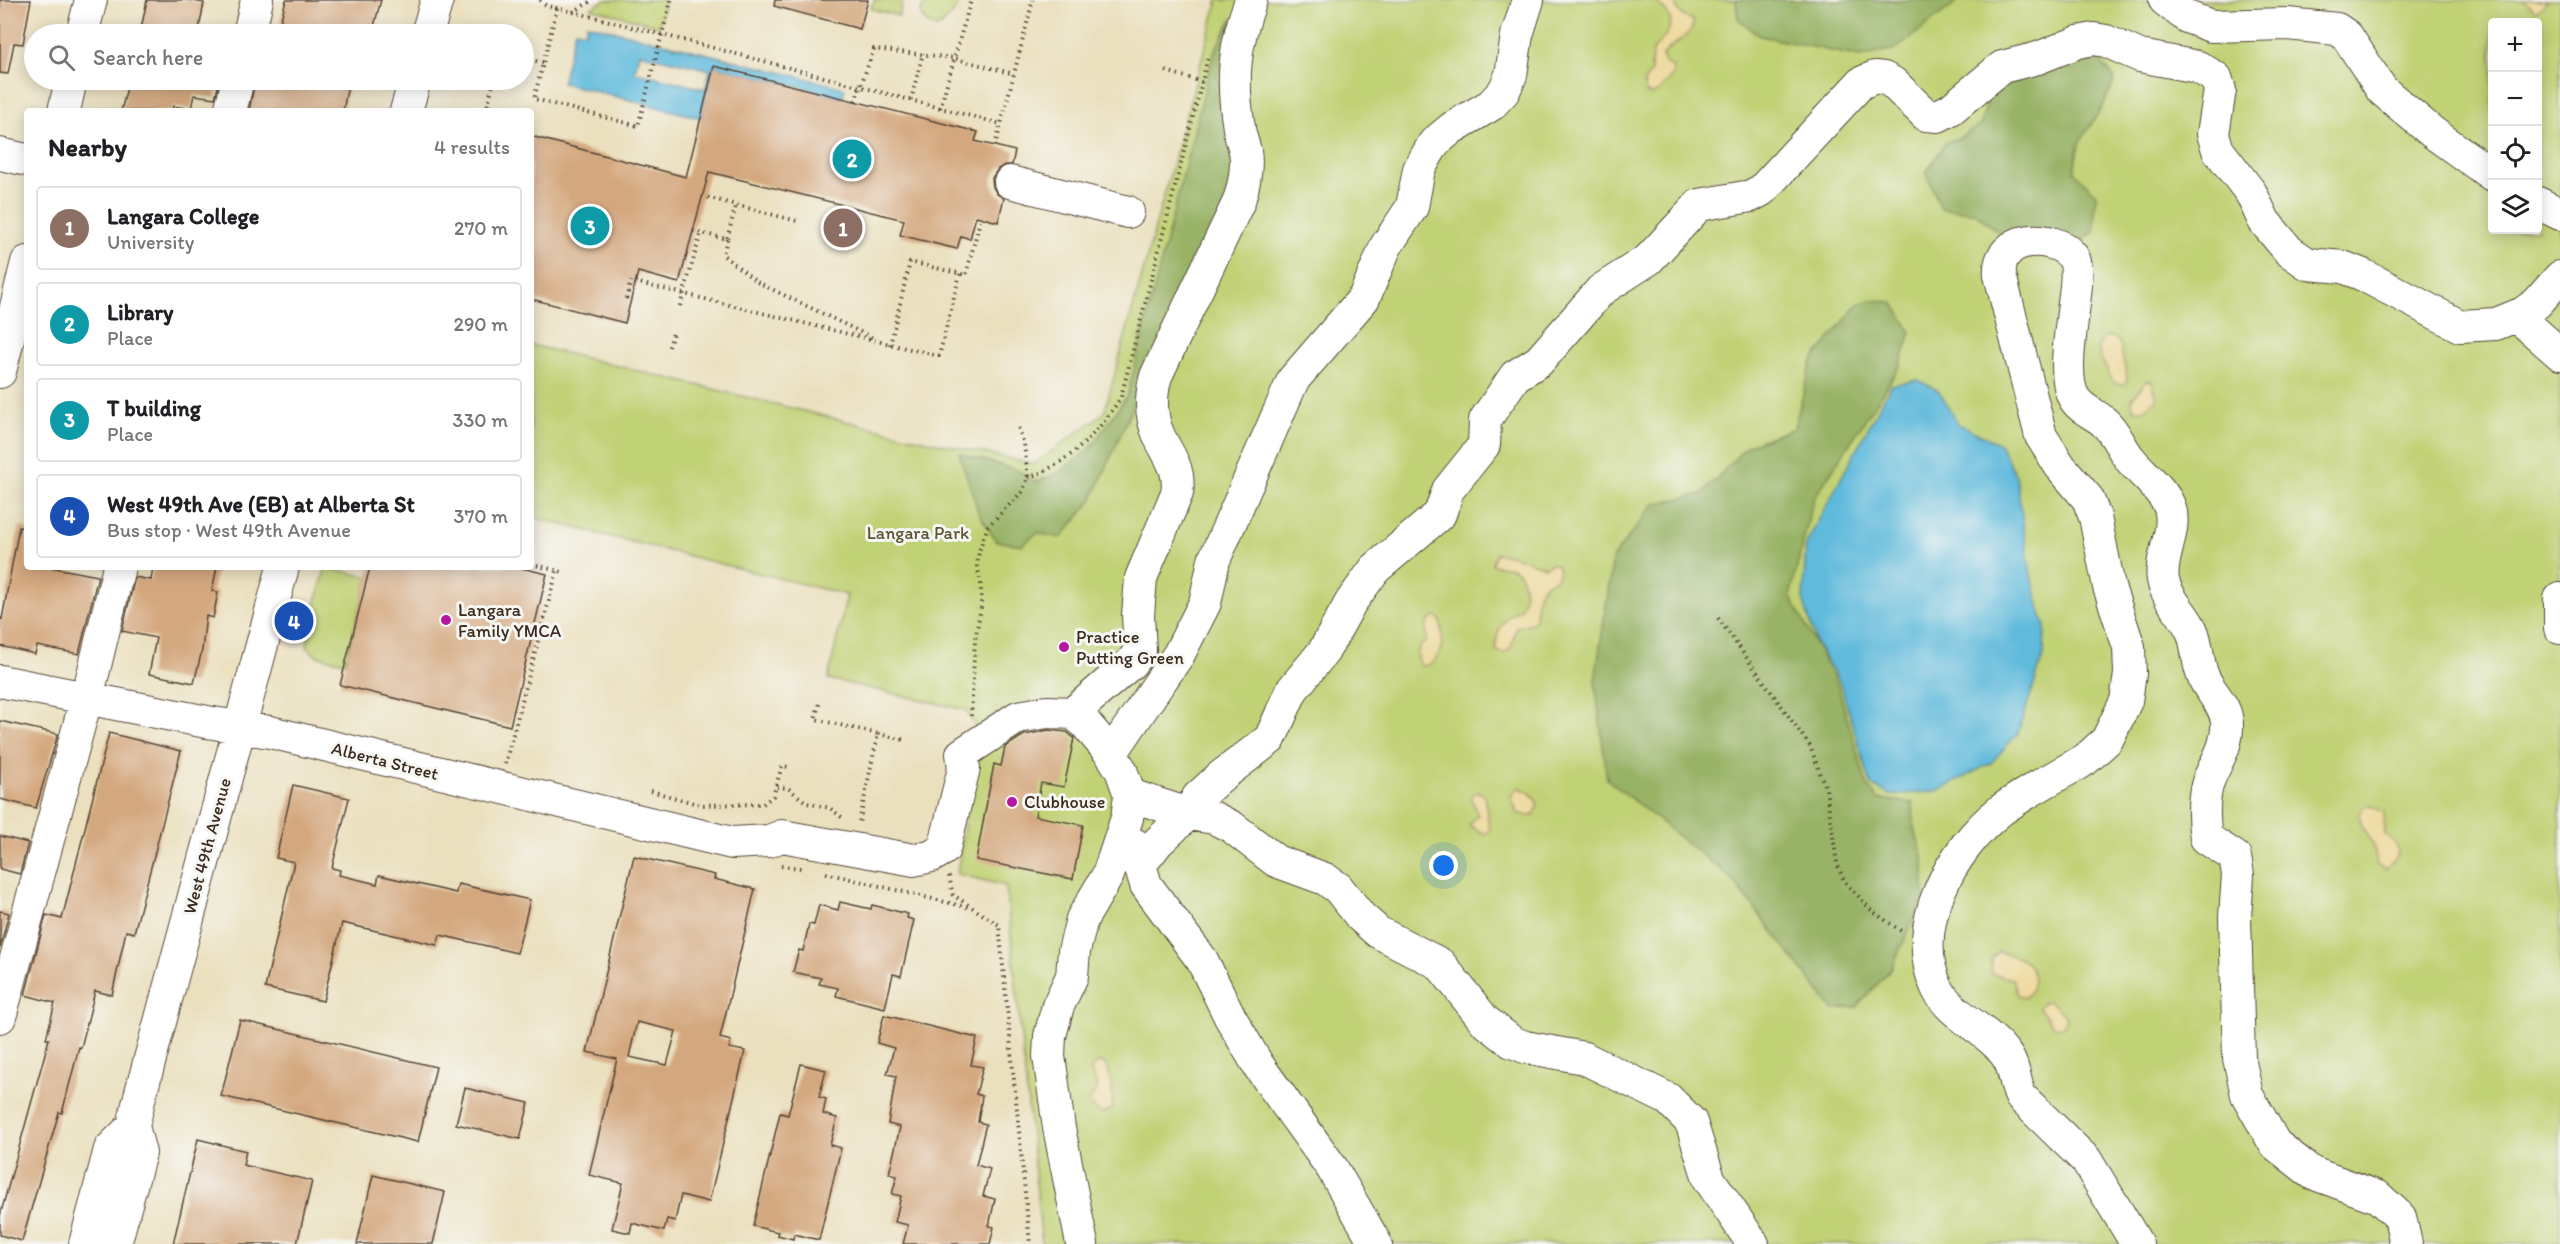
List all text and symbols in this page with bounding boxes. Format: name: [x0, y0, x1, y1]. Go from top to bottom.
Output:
map controls: [2488, 18, 2542, 234]
button: +: [2488, 18, 2542, 72]
search box: [24, 24, 534, 90]
icon: search: [45, 41, 78, 74]
text: Search here: [93, 44, 203, 71]
button: −: [2488, 72, 2542, 126]
button: locate: [2488, 126, 2542, 180]
text: Nearby: [48, 131, 127, 163]
text: 4 results: [434, 135, 510, 159]
pin: 2: [832, 136, 872, 182]
button: layers: [2488, 180, 2542, 234]
text: Langara College: [107, 203, 259, 230]
pin: 3: [570, 204, 610, 248]
pin: 1: [824, 206, 862, 250]
text: 1: [65, 216, 74, 240]
text: 270 m: [454, 216, 508, 240]
text: University: [107, 230, 194, 254]
text: Library: [107, 299, 173, 326]
text: 2: [64, 312, 75, 336]
text: 290 m: [453, 312, 508, 336]
text: Place: [107, 326, 153, 350]
text: T building: [107, 395, 201, 422]
text: 3: [64, 408, 75, 432]
text: 330 m: [453, 408, 508, 432]
text: Place: [107, 422, 153, 446]
text: West 49th Ave (EB) at Alberta St: [107, 491, 415, 518]
text: 4: [63, 504, 76, 528]
text: 370 m: [454, 504, 508, 528]
text: Bus stop · West 49th Avenue: [107, 518, 351, 542]
park label: Langara Park: [867, 522, 969, 544]
pin: 4: [274, 598, 314, 644]
place label: Langara Family YMCA: [458, 599, 562, 642]
marker: Langara Family YMCA: [439, 613, 453, 627]
place label: Practice Putting Green: [1076, 626, 1184, 669]
marker: Practice Putting Green: [1057, 640, 1071, 654]
street label: Alberta Street: [329, 737, 441, 785]
street label: West 49th Avenue: [178, 776, 236, 916]
place label: Clubhouse: [1024, 791, 1105, 813]
marker: Clubhouse: [1005, 795, 1019, 809]
your location: [1429, 851, 1458, 880]

